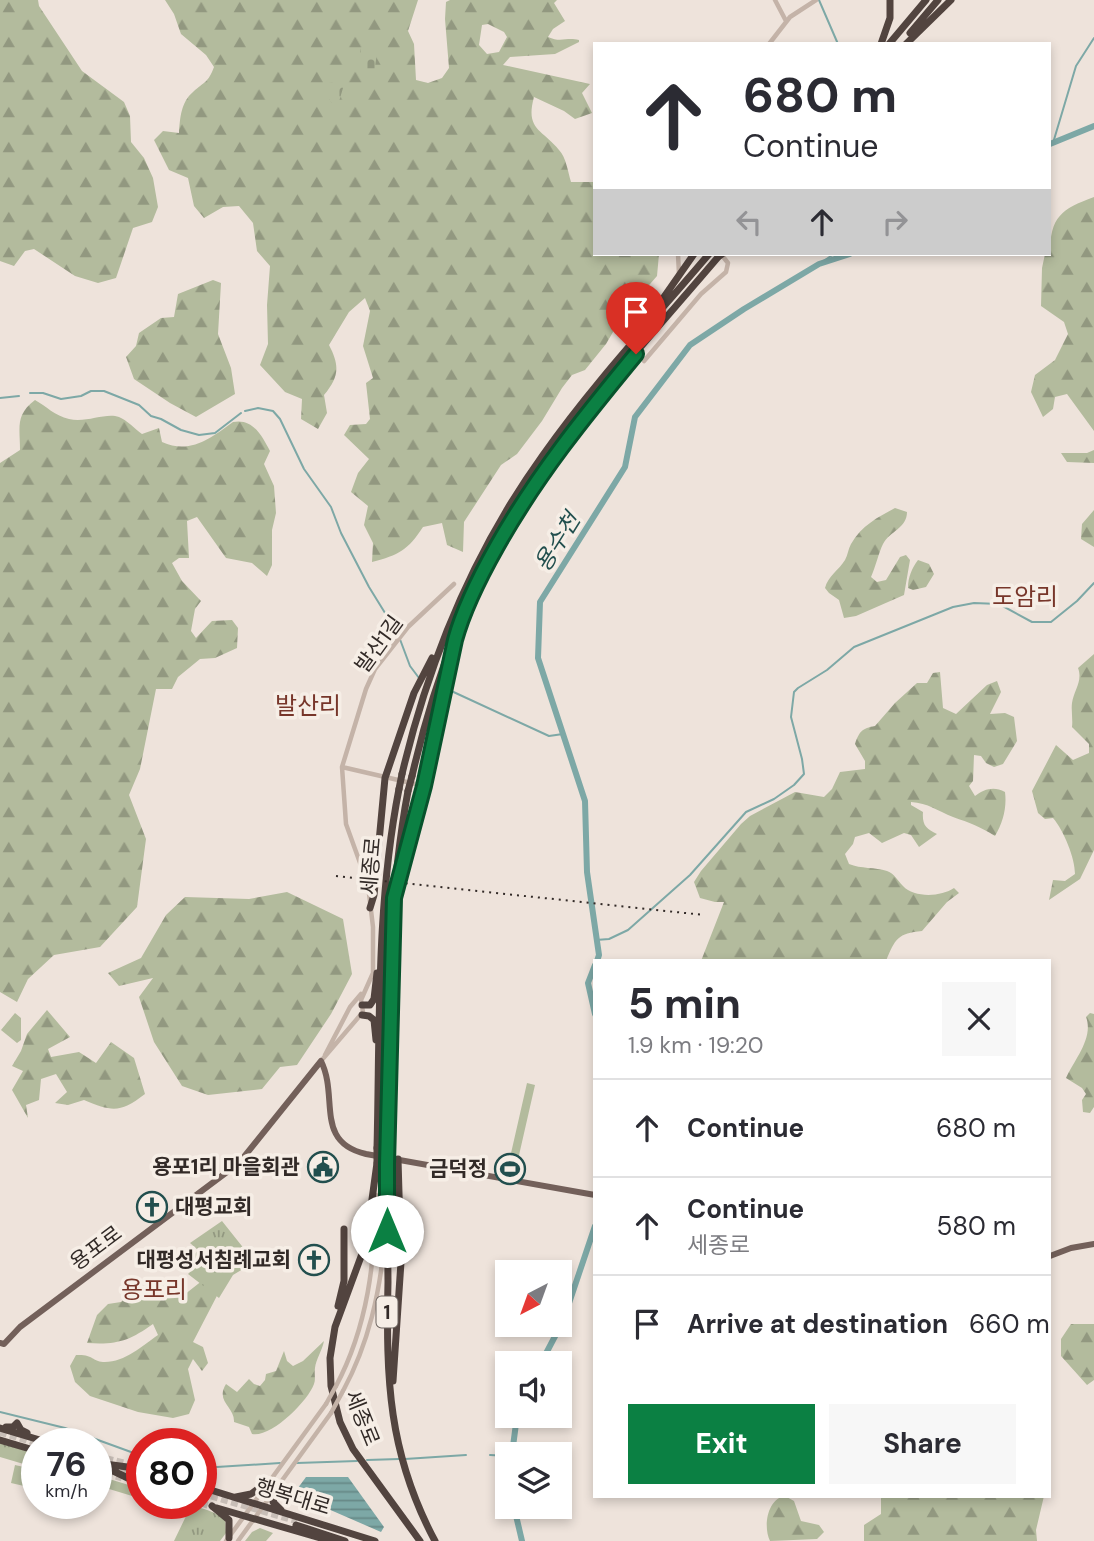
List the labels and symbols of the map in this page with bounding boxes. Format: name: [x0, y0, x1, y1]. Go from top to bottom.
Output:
pin: [606, 282, 666, 354]
water label: 용수천: [527, 505, 588, 577]
district label: 도암리: [992, 581, 1058, 612]
street label: 발산1길: [349, 610, 409, 678]
district label: 발산리: [275, 690, 341, 721]
street label: 세종로: [355, 836, 387, 896]
public building icon: 용포1리 마을회관: [306, 1150, 340, 1184]
sports icon: 금덕정: [493, 1152, 527, 1186]
place label: 용포1리 마을회관: [152, 1153, 300, 1181]
place label: 금덕정: [429, 1155, 487, 1183]
church icon: 대평교회: [135, 1190, 169, 1224]
place label: 대평교회: [175, 1193, 252, 1221]
position arrow: [350, 1194, 424, 1268]
street label: 용포로: [64, 1219, 128, 1277]
church icon: 대평성서침례교회: [297, 1243, 331, 1277]
place label: 대평성서침례교회: [136, 1246, 291, 1274]
north arrow: [495, 1260, 572, 1337]
district label: 용포리: [121, 1274, 187, 1305]
road number: 1: [376, 1296, 398, 1328]
street label: 세종로: [338, 1386, 386, 1450]
speed limit sign: 80: [126, 1428, 217, 1519]
street label: 행복대로: [252, 1472, 334, 1522]

